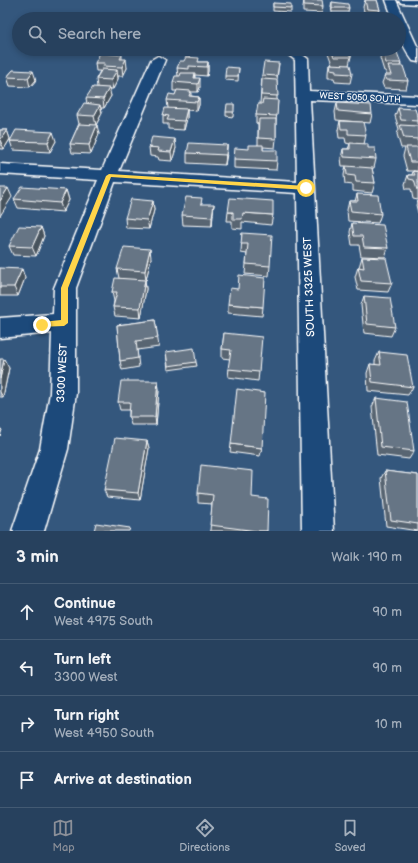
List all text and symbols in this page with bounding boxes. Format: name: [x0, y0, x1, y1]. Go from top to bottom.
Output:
search box: [12, 12, 406, 56]
icon: search: [26, 23, 48, 45]
text: Search here: [58, 25, 141, 44]
street label: WEST 5050 SOUTH: [319, 90, 401, 106]
route start: [297, 179, 315, 197]
street label: SOUTH 3325 WEST: [301, 236, 317, 337]
route end: [33, 316, 51, 334]
street label: 3300 WEST: [54, 343, 70, 403]
text: 3 min: [16, 547, 59, 567]
text: Walk · 190 m: [331, 549, 402, 565]
text: Continue: [54, 594, 116, 613]
icon: ahead: [16, 601, 38, 623]
text: 90 m: [373, 604, 402, 620]
text: West 4975 South: [54, 613, 153, 629]
text: Turn left: [54, 650, 111, 669]
icon: left: [16, 657, 38, 679]
text: 90 m: [373, 660, 402, 676]
text: 3300 West: [54, 669, 118, 685]
text: Turn right: [54, 706, 119, 725]
icon: right: [16, 713, 38, 735]
text: 10 m: [375, 716, 402, 732]
text: West 4950 South: [54, 725, 154, 741]
icon: arrive: [16, 769, 38, 791]
text: Arrive at destination: [54, 770, 192, 789]
tab: Map: [52, 817, 75, 854]
tab: Directions: [179, 817, 230, 854]
tab: Saved: [335, 817, 366, 854]

